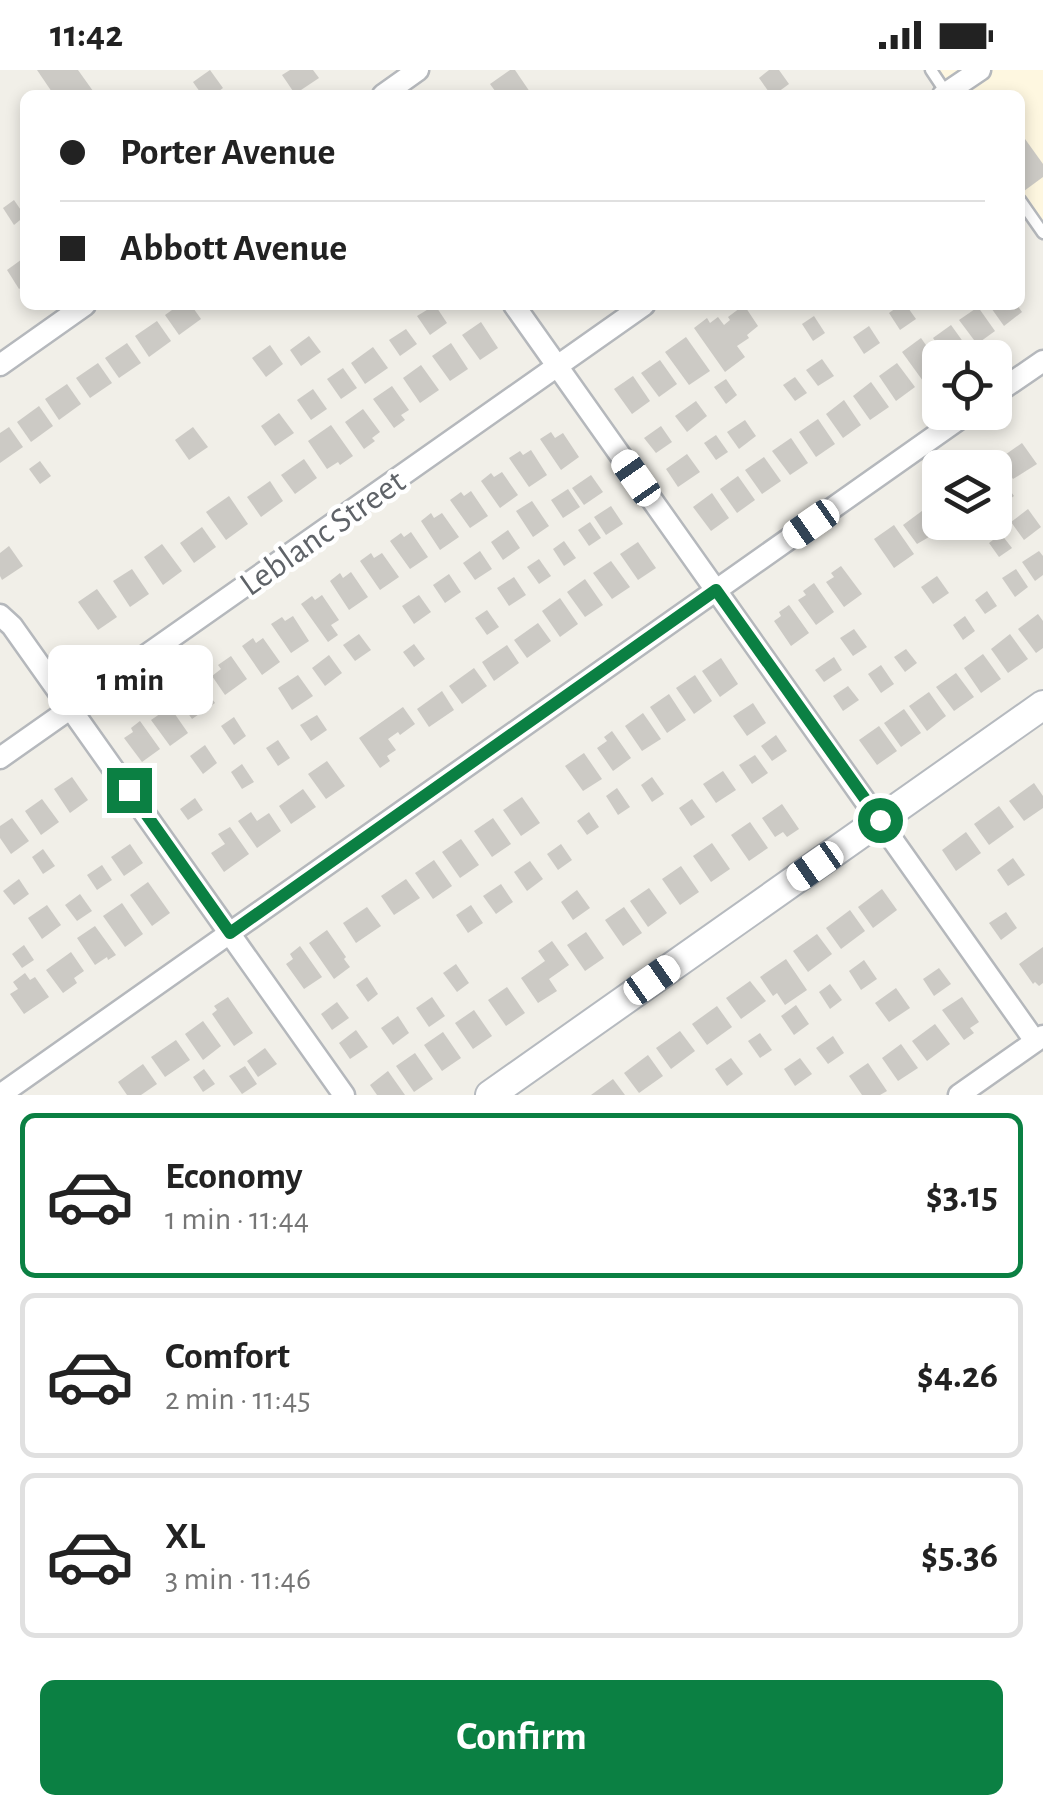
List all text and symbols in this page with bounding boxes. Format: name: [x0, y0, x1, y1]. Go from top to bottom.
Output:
text: 11:42: [50, 16, 123, 54]
text: Porter Avenue: [120, 134, 335, 172]
text: Abbott Avenue: [120, 230, 347, 268]
map controls: [922, 340, 1012, 540]
button: locate: [922, 340, 1012, 430]
car: [607, 445, 665, 511]
button: layers: [922, 450, 1012, 540]
street label: Leblanc Street: [234, 464, 412, 603]
car: [778, 495, 844, 553]
callout: 1 min: [46, 645, 212, 715]
text: 1 min: [97, 664, 164, 696]
route end: [107, 768, 152, 813]
route start: [858, 798, 903, 843]
car: [782, 837, 848, 895]
car: [619, 951, 685, 1009]
icon: car: [45, 1151, 135, 1241]
text: Economy: [165, 1158, 303, 1196]
text: $3.15: [926, 1177, 998, 1215]
text: 1 min · 11:44: [165, 1203, 309, 1235]
icon: car: [45, 1331, 135, 1421]
text: Comfort: [165, 1338, 290, 1376]
text: $4.26: [917, 1357, 998, 1395]
text: 2 min · 11:45: [165, 1383, 311, 1415]
icon: car: [45, 1511, 135, 1601]
text: XL: [165, 1518, 205, 1556]
text: $5.36: [921, 1537, 998, 1575]
text: 3 min · 11:46: [165, 1563, 311, 1595]
button: Confirm: [40, 1680, 1003, 1795]

